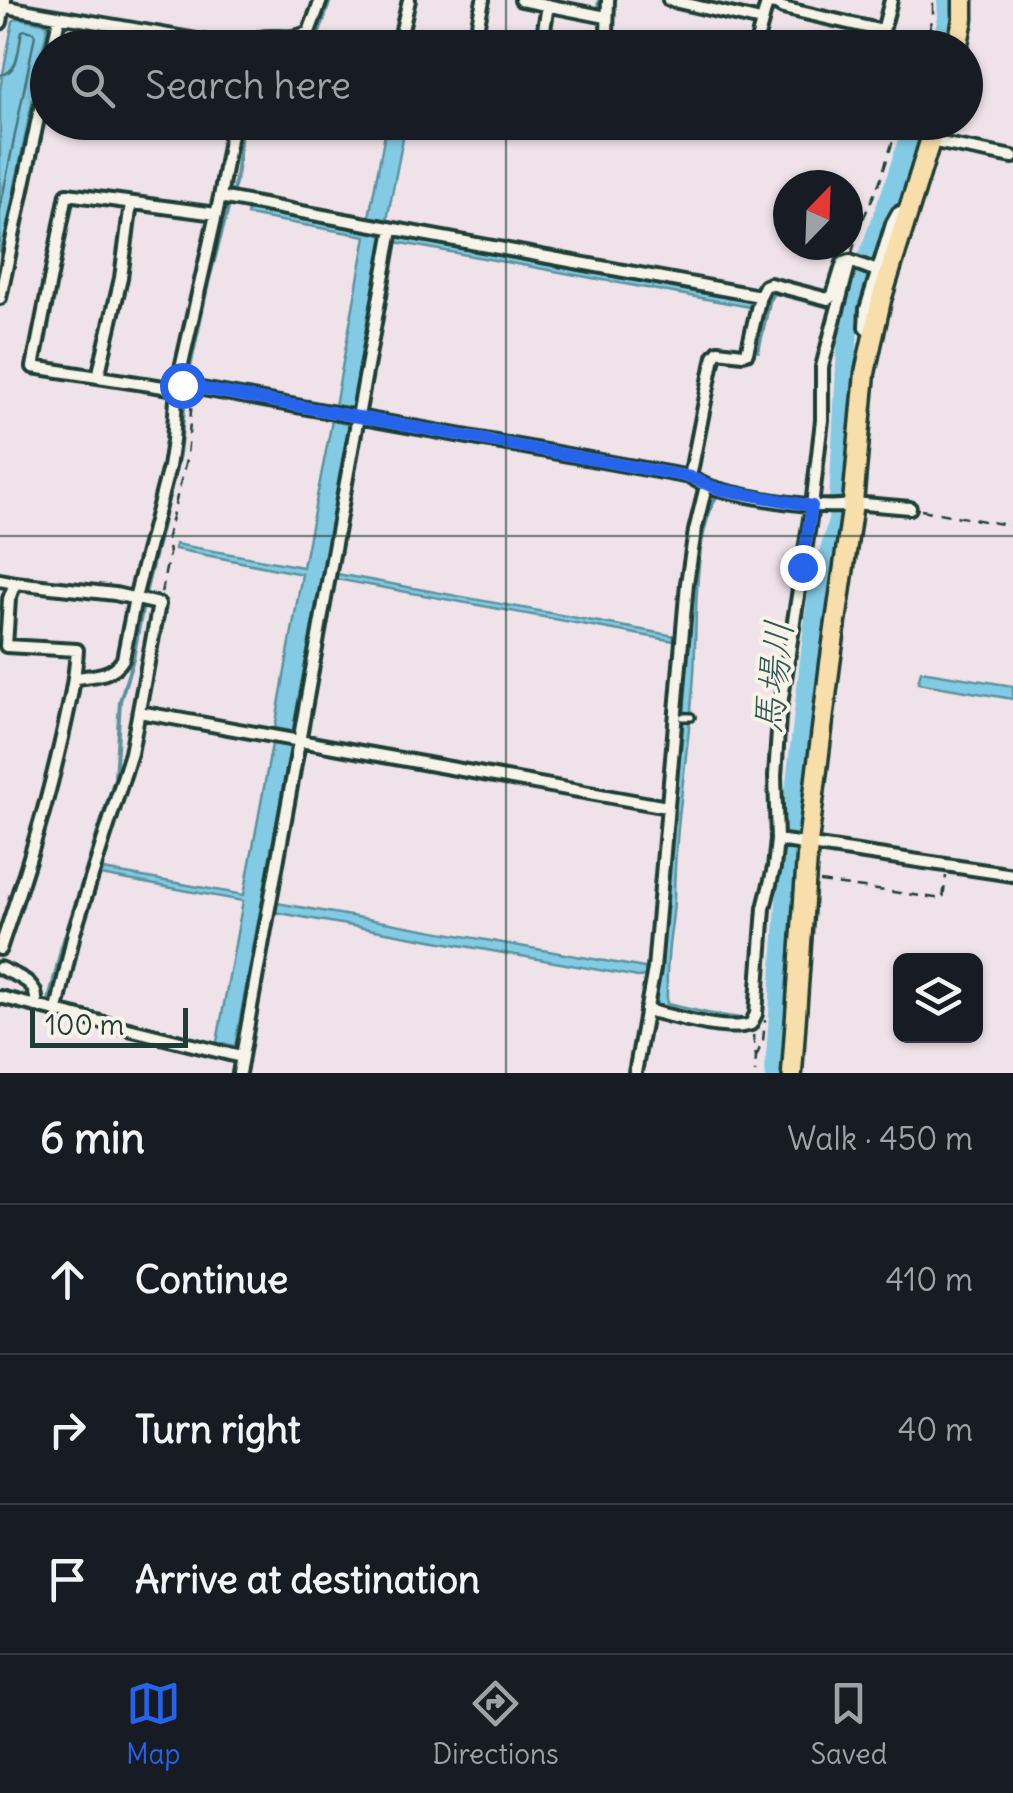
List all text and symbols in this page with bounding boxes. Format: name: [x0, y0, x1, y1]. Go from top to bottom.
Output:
search box: [30, 30, 983, 140]
icon: search: [65, 58, 120, 113]
text: Search here: [145, 62, 351, 109]
north arrow: [773, 170, 863, 260]
route start: [160, 363, 206, 409]
route end: [780, 545, 826, 591]
water label: 馬場川: [744, 618, 802, 736]
map controls: [893, 953, 983, 1043]
button: layers: [893, 953, 983, 1043]
scale bar: [30, 1003, 188, 1048]
text: 100 m: [45, 1007, 124, 1043]
text: 6 min: [40, 1112, 145, 1164]
text: Walk · 450 m: [787, 1118, 973, 1159]
icon: ahead: [40, 1252, 95, 1307]
text: Continue: [135, 1256, 288, 1303]
text: 410 m: [885, 1259, 973, 1300]
icon: right: [40, 1402, 95, 1457]
text: Turn right: [135, 1406, 301, 1453]
text: 40 m: [898, 1409, 973, 1450]
icon: arrive: [40, 1552, 95, 1607]
text: Arrive at destination: [135, 1556, 480, 1603]
tab: Map: [126, 1676, 181, 1772]
tab: Directions: [432, 1676, 559, 1772]
tab: Saved: [810, 1676, 887, 1772]

